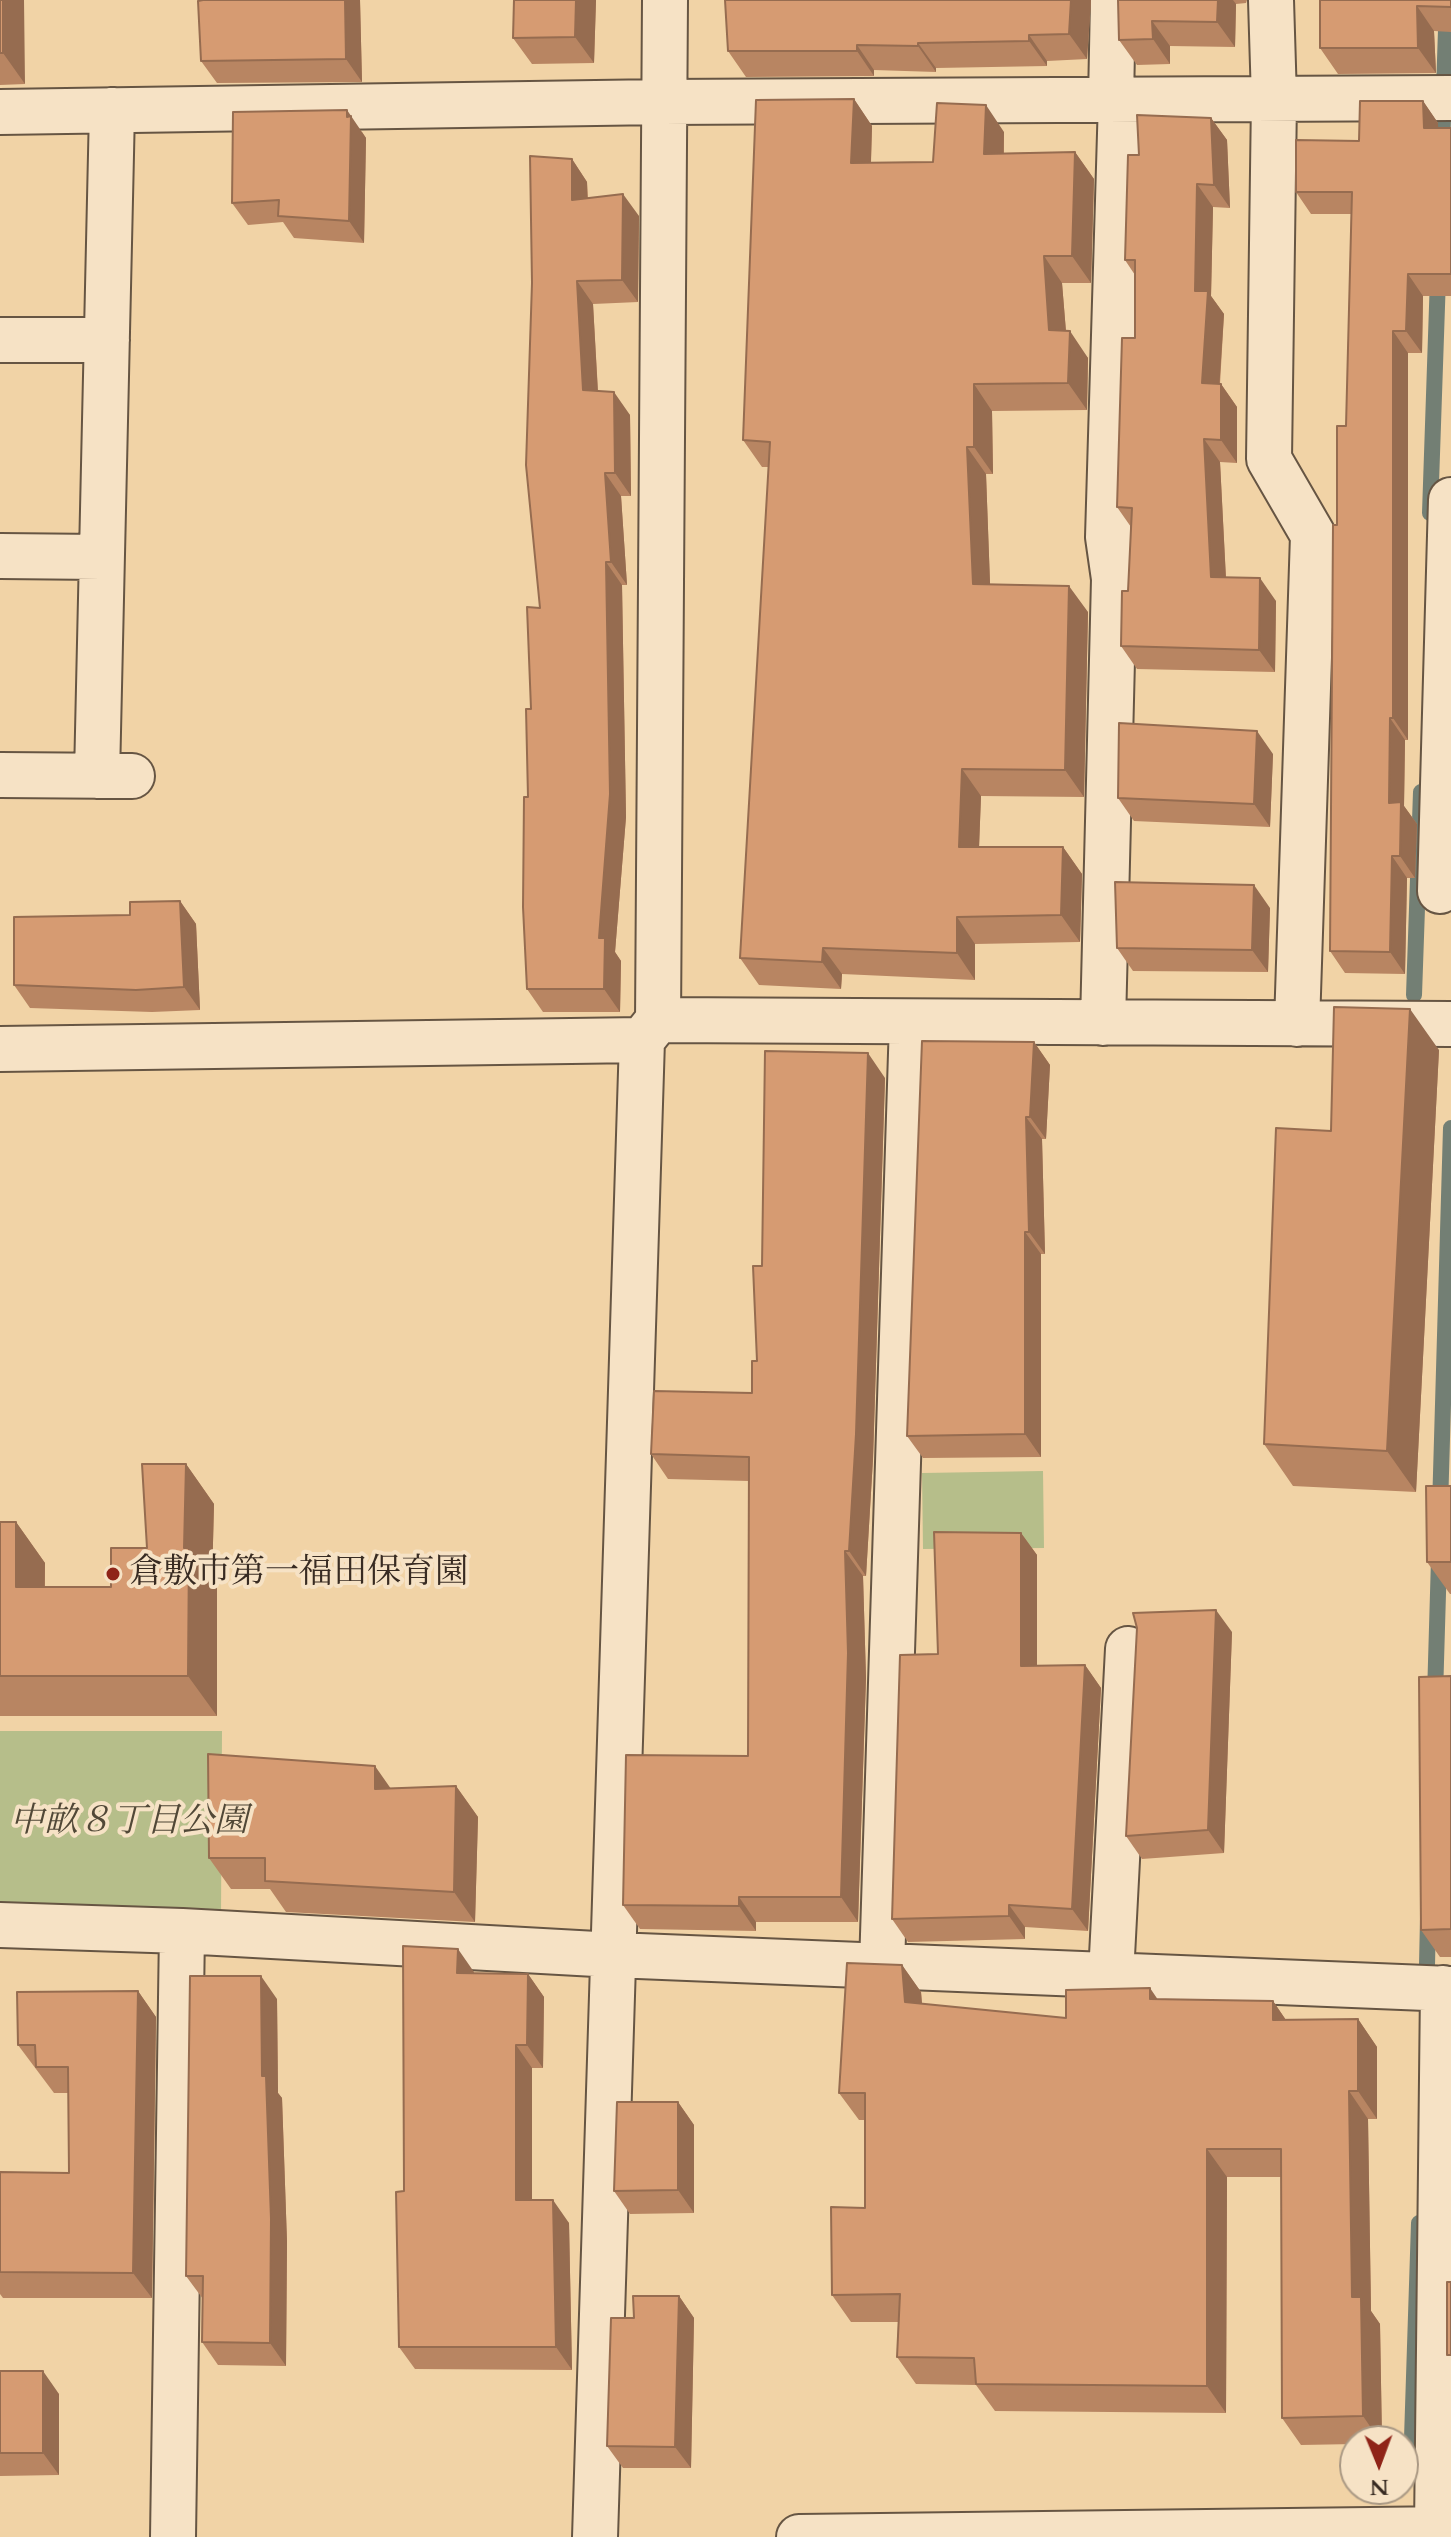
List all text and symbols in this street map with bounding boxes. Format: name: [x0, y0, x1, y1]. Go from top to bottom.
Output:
place label: 倉敷市第一福田保育園: [129, 1554, 469, 1594]
marker: 倉敷市第一福田保育園: [104, 1565, 122, 1583]
park label: 中畝８丁目公園: [10, 1803, 248, 1843]
north arrow: [1339, 2425, 1419, 2505]
text: N: [1370, 2472, 1389, 2502]

